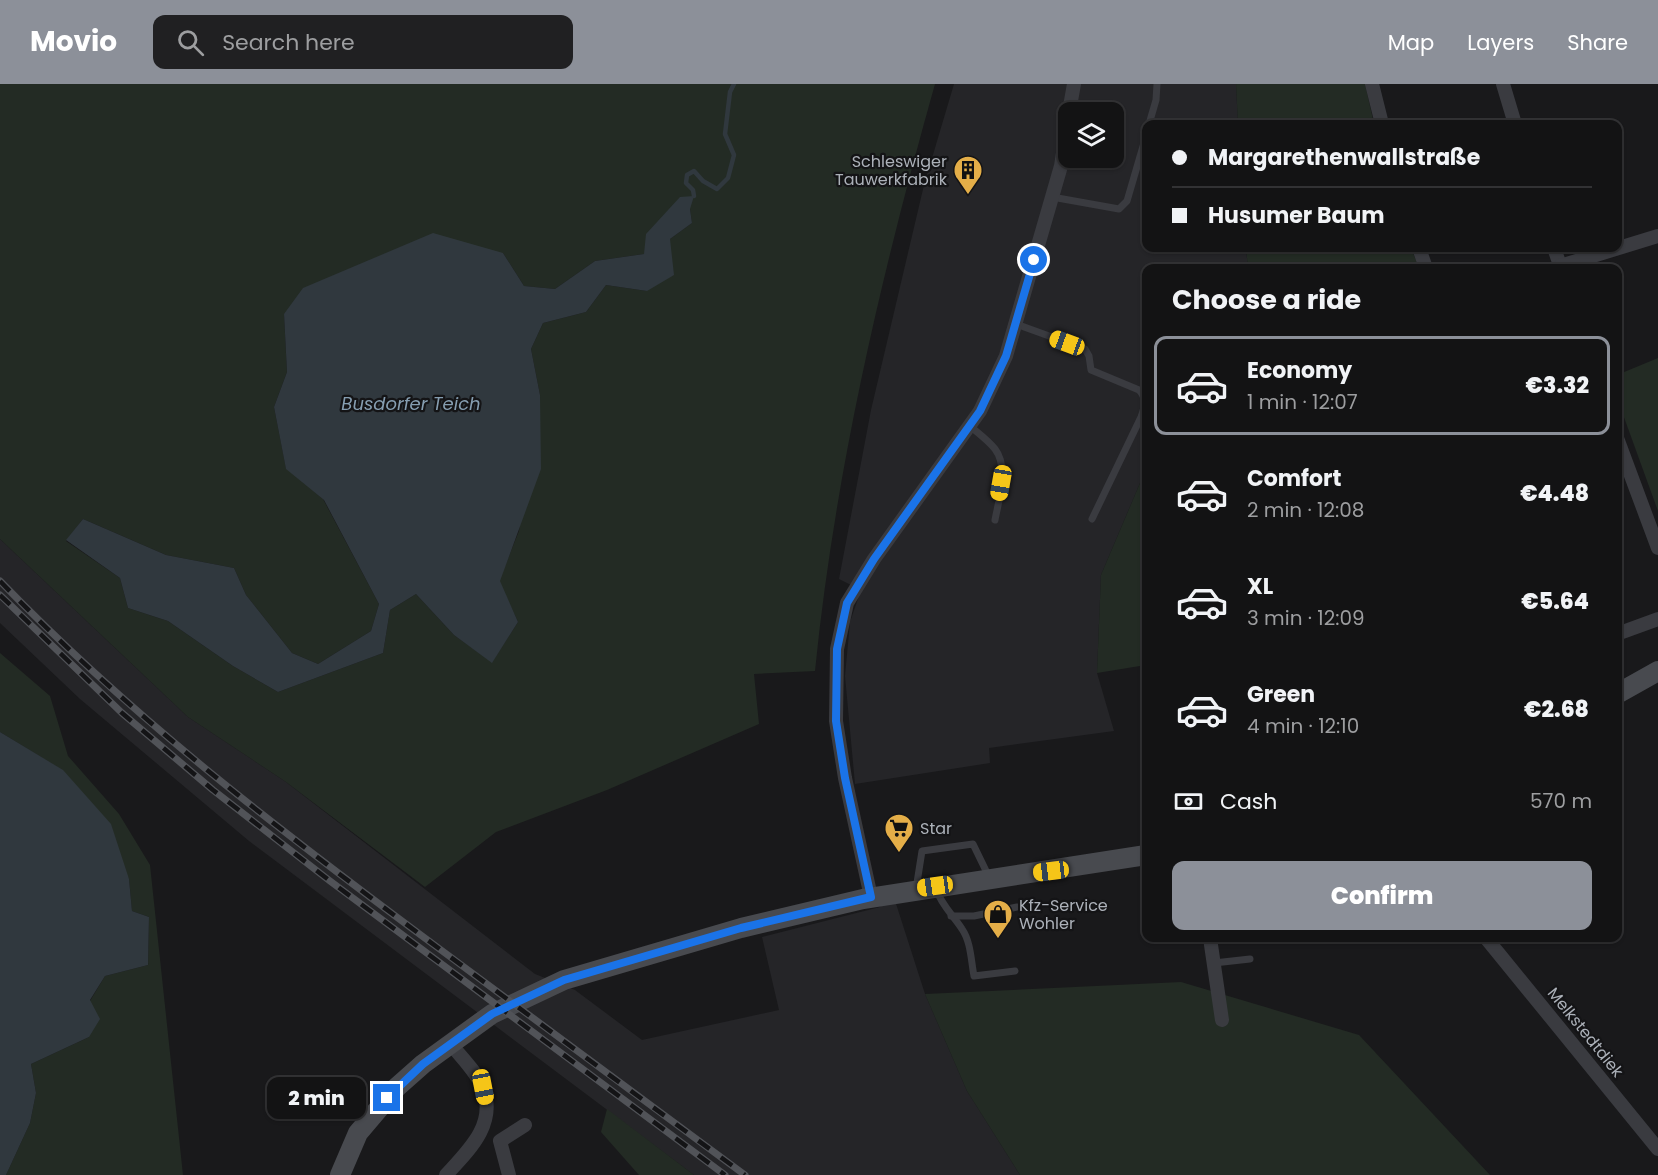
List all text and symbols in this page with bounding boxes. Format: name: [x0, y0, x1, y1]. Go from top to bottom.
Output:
search box: [153, 15, 573, 69]
text: Movio: [30, 22, 117, 61]
icon: search: [174, 26, 207, 59]
text: Search here: [222, 27, 355, 58]
text: Map: [1388, 28, 1434, 57]
text: Layers: [1467, 28, 1534, 57]
text: Share: [1567, 28, 1628, 57]
map controls: [1058, 102, 1124, 168]
button: layers: [1058, 102, 1124, 168]
text: Margarethenwallstraße: [1208, 142, 1480, 173]
place label: Schleswiger Tauwerkfabrik: [835, 150, 948, 191]
building icon: Schleswiger Tauwerkfabrik: [952, 154, 984, 196]
text: Husumer Baum: [1208, 200, 1385, 231]
route start: [1020, 246, 1047, 273]
text: Choose a ride: [1172, 281, 1361, 318]
car: [1047, 328, 1087, 358]
text: Economy: [1247, 355, 1352, 386]
icon: car: [1175, 359, 1229, 413]
text: €3.32: [1526, 370, 1589, 401]
text: 1 min · 12:07: [1247, 388, 1358, 416]
water label: Busdorfer Teich: [341, 391, 481, 416]
text: Comfort: [1247, 463, 1341, 494]
car: [989, 464, 1013, 502]
icon: car: [1175, 467, 1229, 521]
text: €4.48: [1520, 478, 1589, 509]
text: 2 min · 12:08: [1247, 496, 1364, 524]
text: XL: [1247, 571, 1273, 602]
icon: car: [1175, 575, 1229, 629]
text: €5.64: [1521, 586, 1589, 617]
text: 3 min · 12:09: [1247, 604, 1365, 632]
text: Green: [1247, 679, 1315, 710]
icon: car: [1175, 683, 1229, 737]
text: €2.68: [1524, 694, 1589, 725]
text: 4 min · 12:10: [1247, 712, 1359, 740]
icon: cash: [1172, 785, 1205, 818]
text: Cash: [1220, 786, 1277, 817]
text: 570 m: [1530, 787, 1592, 815]
supermarket icon: Star: [883, 812, 915, 854]
place label: Star: [920, 817, 952, 840]
car: [1032, 860, 1070, 882]
button: Confirm: [1172, 861, 1592, 930]
car: [916, 875, 954, 897]
place label: Kfz-Service Wohler: [1019, 894, 1108, 935]
shop icon: Kfz-Service Wohler: [982, 898, 1014, 940]
street label: Melkstedtdiek: [1542, 983, 1629, 1083]
car: [471, 1068, 495, 1106]
callout: 2 min: [267, 1077, 366, 1119]
text: 2 min: [288, 1084, 345, 1112]
route end: [373, 1084, 400, 1111]

